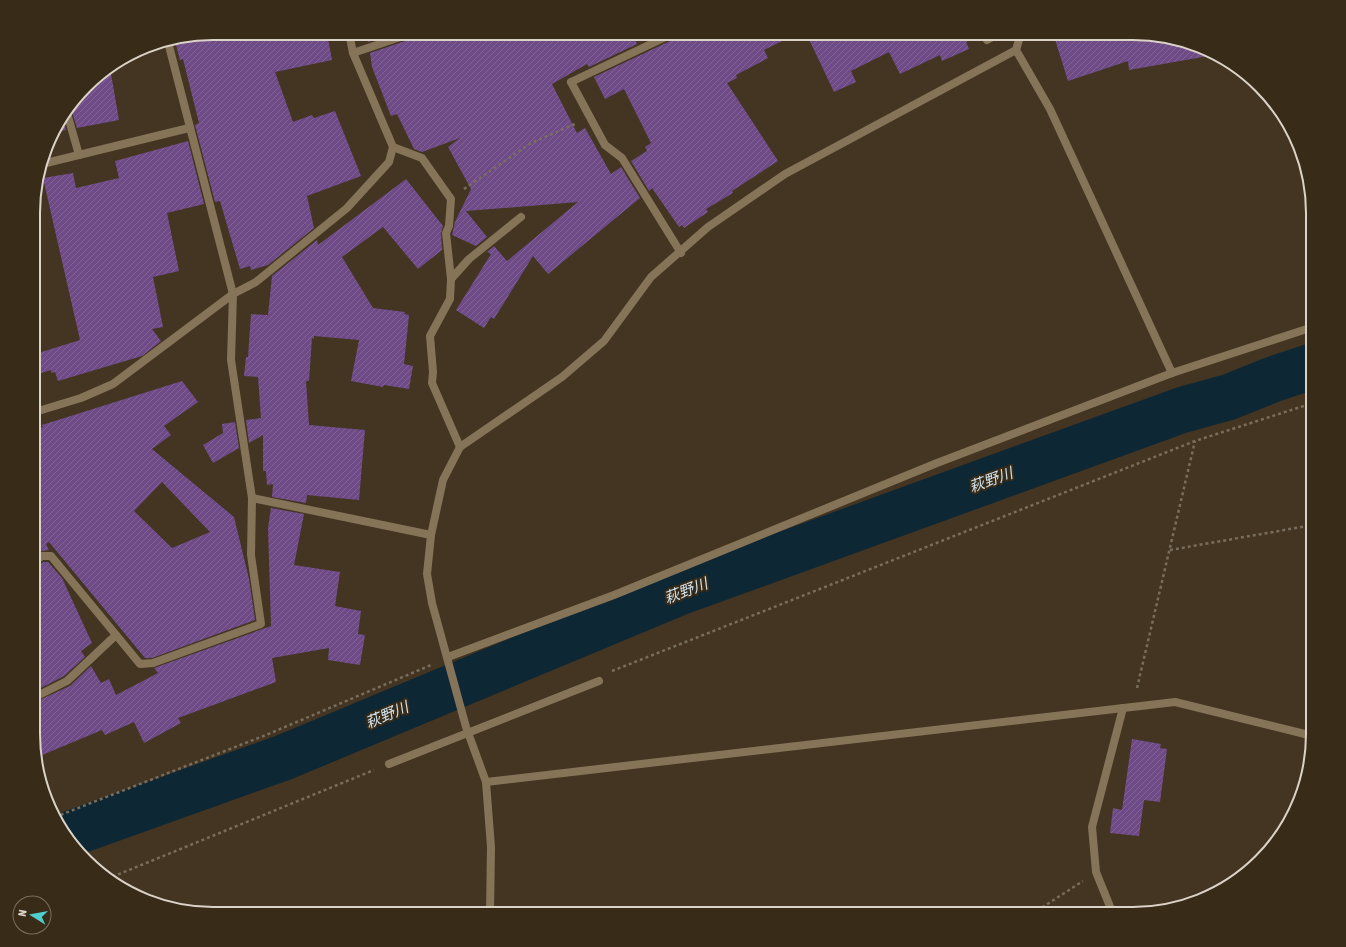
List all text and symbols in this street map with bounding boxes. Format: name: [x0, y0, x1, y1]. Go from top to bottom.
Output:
water label: 萩野川: [967, 463, 1017, 495]
water label: 萩野川: [662, 574, 712, 607]
water label: 萩野川: [363, 697, 413, 731]
north arrow: [12, 895, 52, 935]
text: N: [16, 909, 29, 917]

